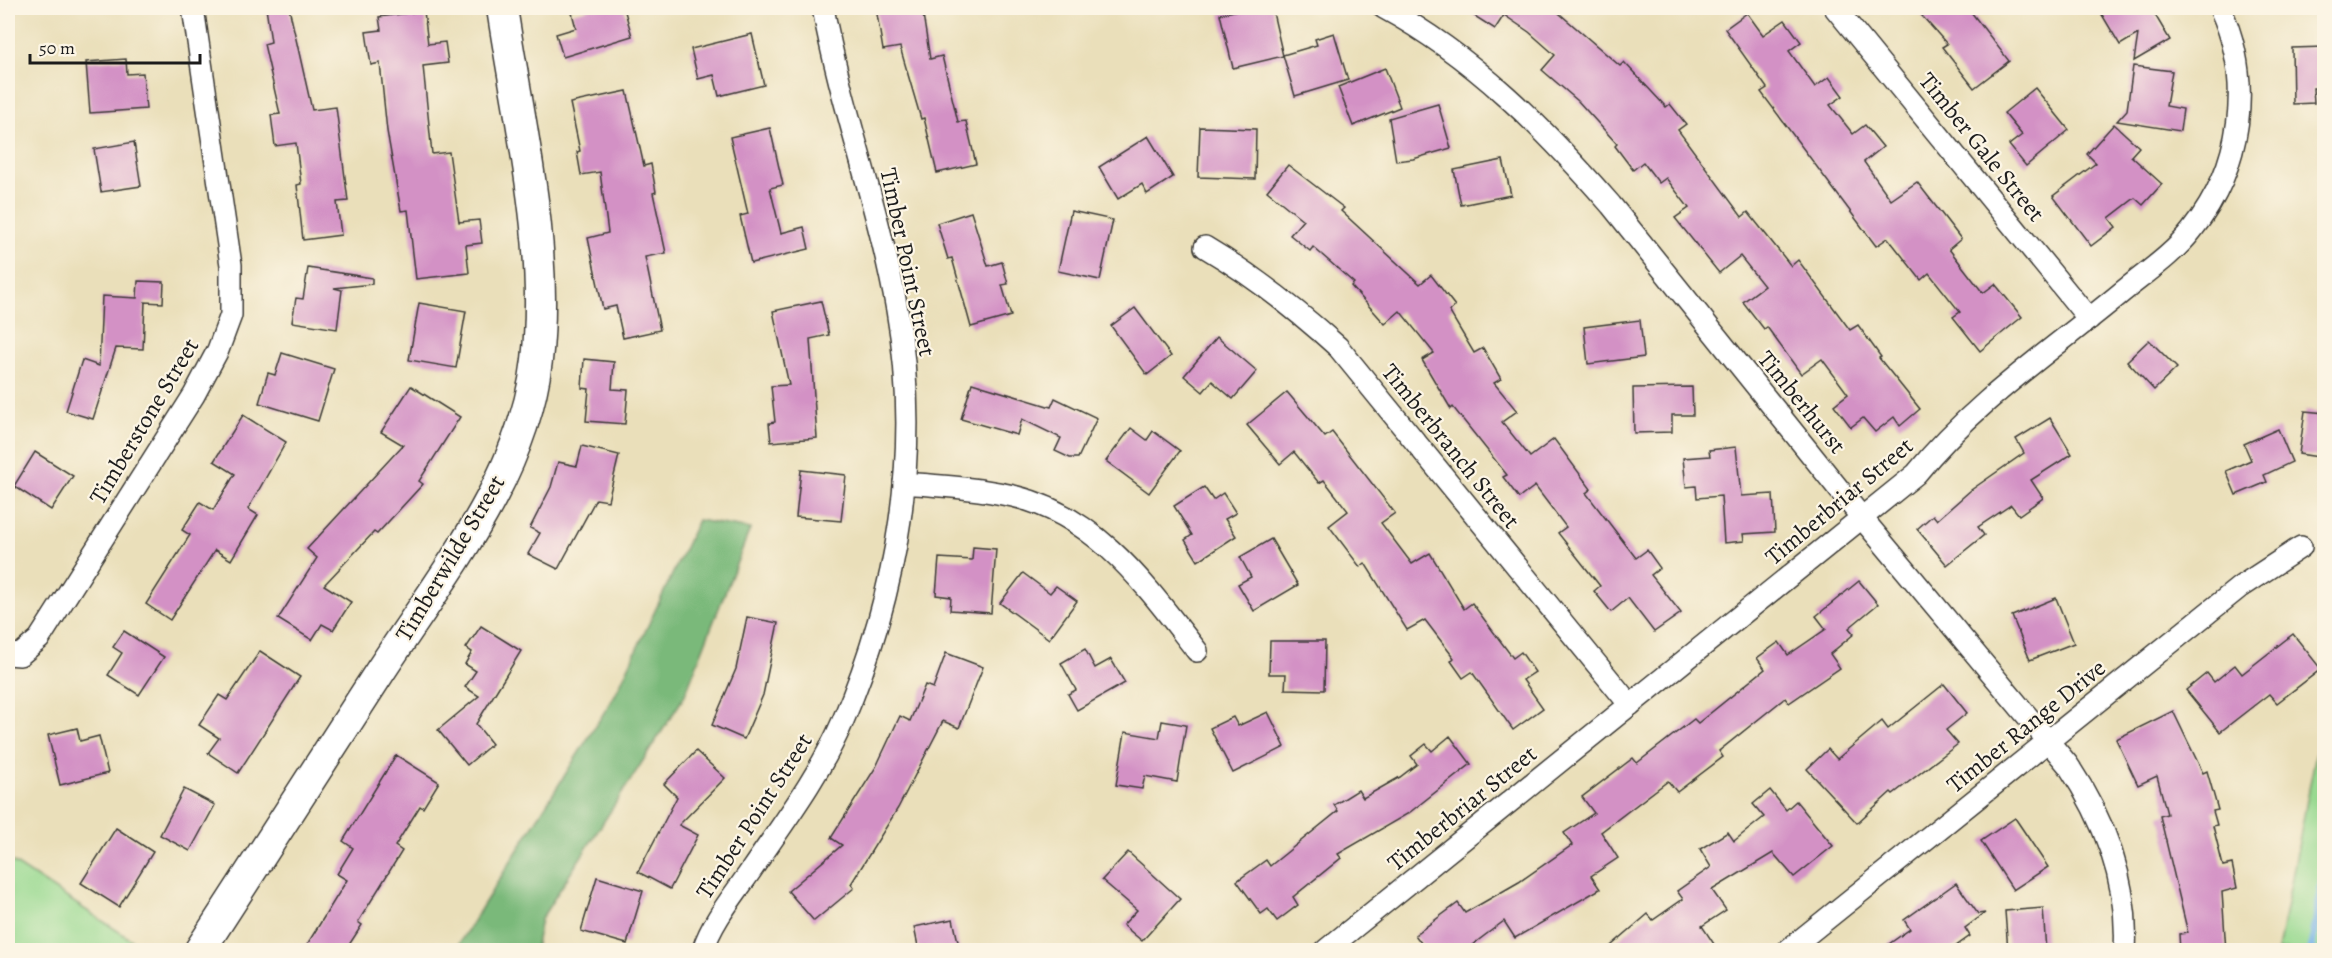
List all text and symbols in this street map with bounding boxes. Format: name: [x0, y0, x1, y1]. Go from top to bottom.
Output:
scale bar: [30, 27, 200, 65]
text: 50 m: [39, 36, 75, 60]
street label: Timber Gale Street: [1912, 66, 2052, 228]
street label: Timber Point Street: [872, 165, 944, 359]
street label: Timberstone Street: [82, 332, 206, 510]
street label: Timberhurst: [1751, 344, 1853, 460]
street label: Timberbranch Street: [1375, 357, 1528, 535]
street label: Timberbriar Street: [1758, 430, 1920, 572]
street label: Timberwilde Street: [388, 469, 512, 647]
street label: Timber Range Drive: [1940, 652, 2112, 800]
street label: Timber Point Street: [688, 727, 820, 905]
street label: Timberbriar Street: [1381, 738, 1543, 878]

